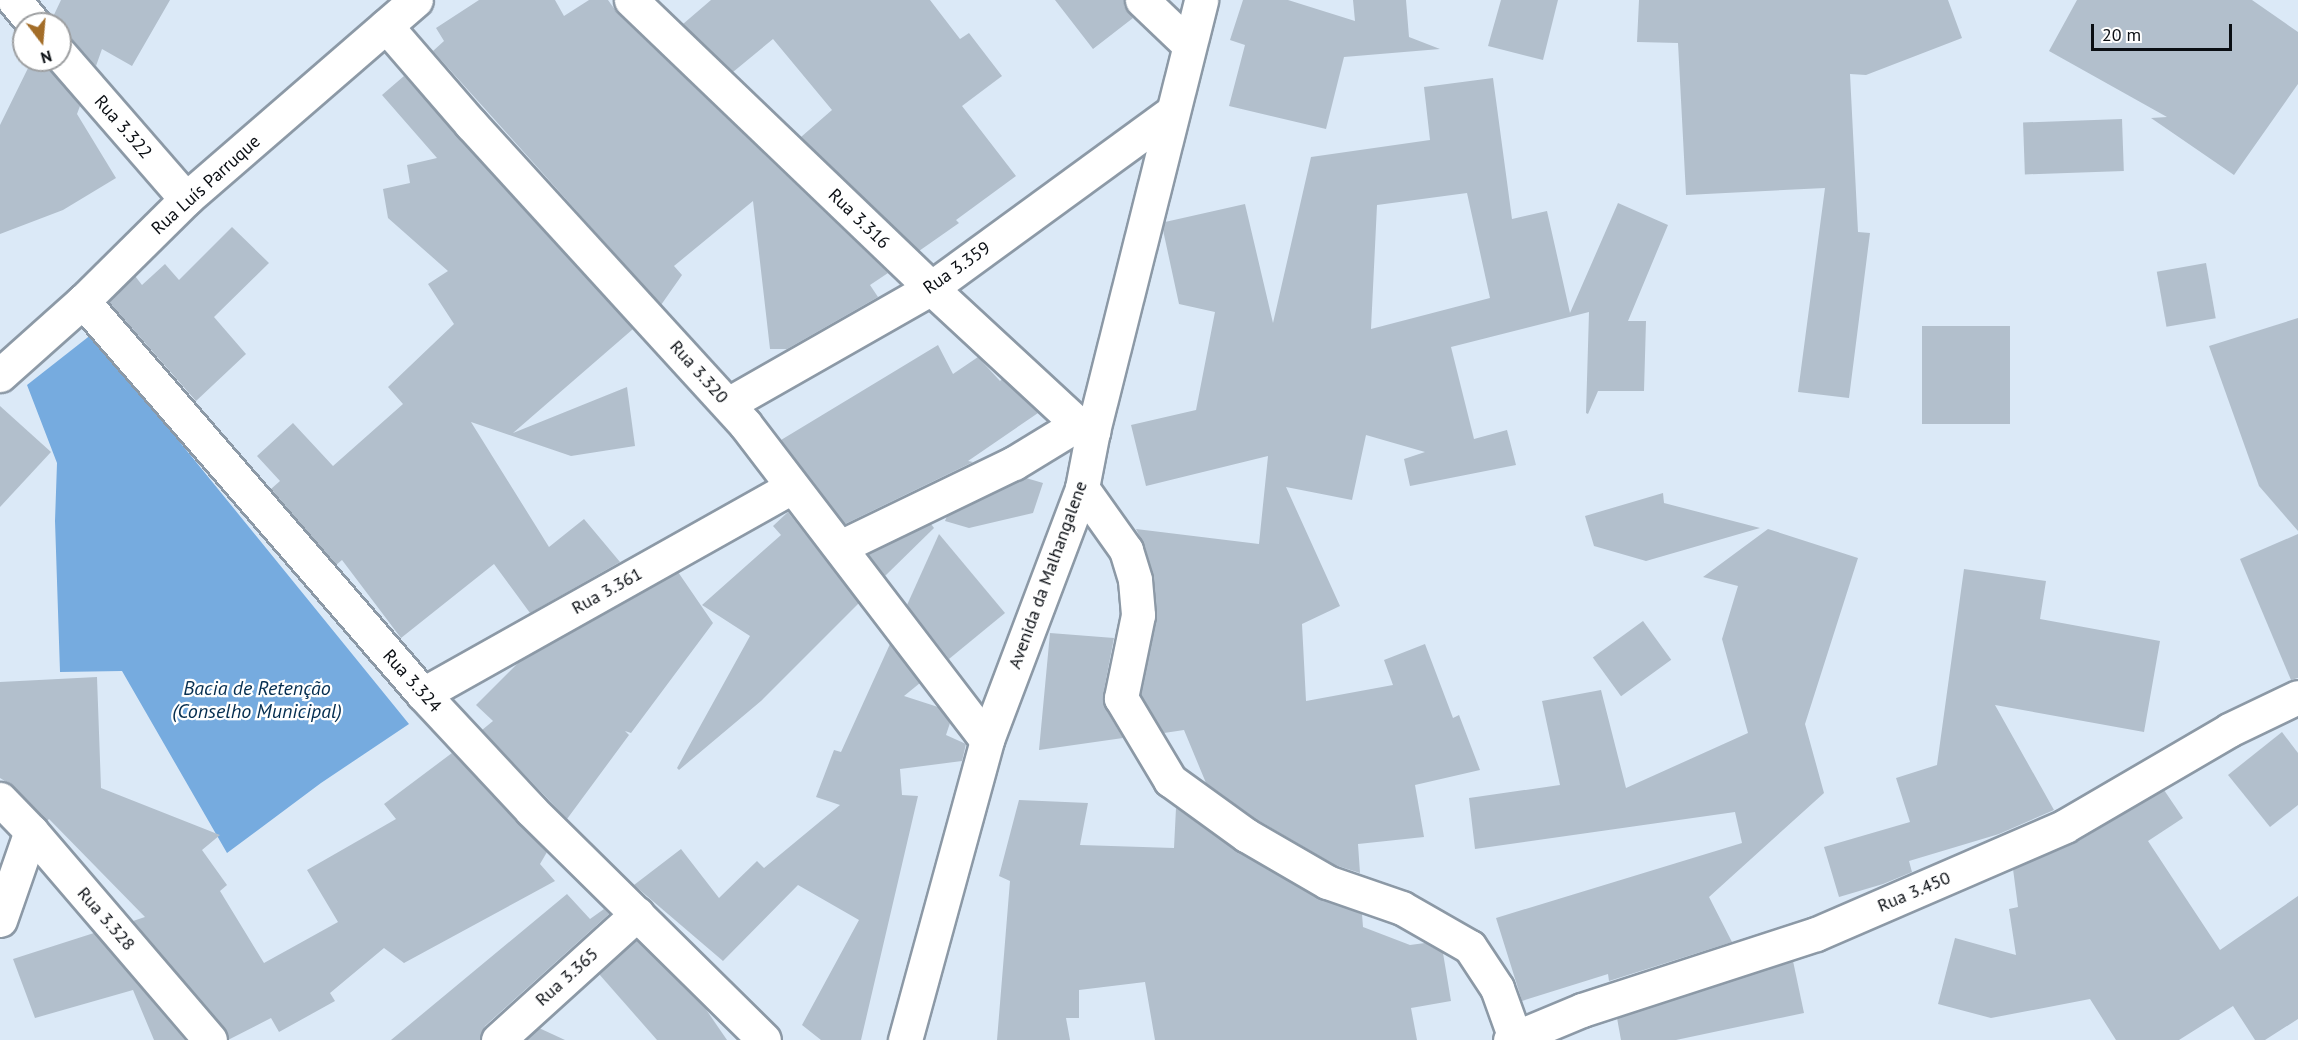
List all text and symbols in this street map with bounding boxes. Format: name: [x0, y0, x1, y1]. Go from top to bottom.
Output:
north arrow: [12, 12, 72, 72]
scale bar: [2094, 12, 2235, 50]
text: 20 m: [2102, 23, 2141, 46]
text: N: [39, 46, 54, 68]
street label: Rua 3.322: [90, 91, 156, 163]
street label: Rua Luís Parruque: [147, 131, 265, 239]
street label: Rua 3.316: [824, 184, 894, 254]
street label: Rua 3.359: [919, 237, 995, 299]
street label: Rua 3.320: [665, 336, 733, 408]
street label: Avenida da Malhangalene: [1004, 478, 1092, 672]
street label: Rua 3.361: [568, 563, 646, 619]
street label: Rua 3.324: [378, 645, 446, 717]
water label: Bacia de Retenção (Conselho Municipal): [172, 677, 342, 724]
street label: Rua 3.450: [1874, 867, 1954, 917]
street label: Rua 3.328: [73, 883, 139, 955]
street label: Rua 3.365: [531, 943, 603, 1011]

